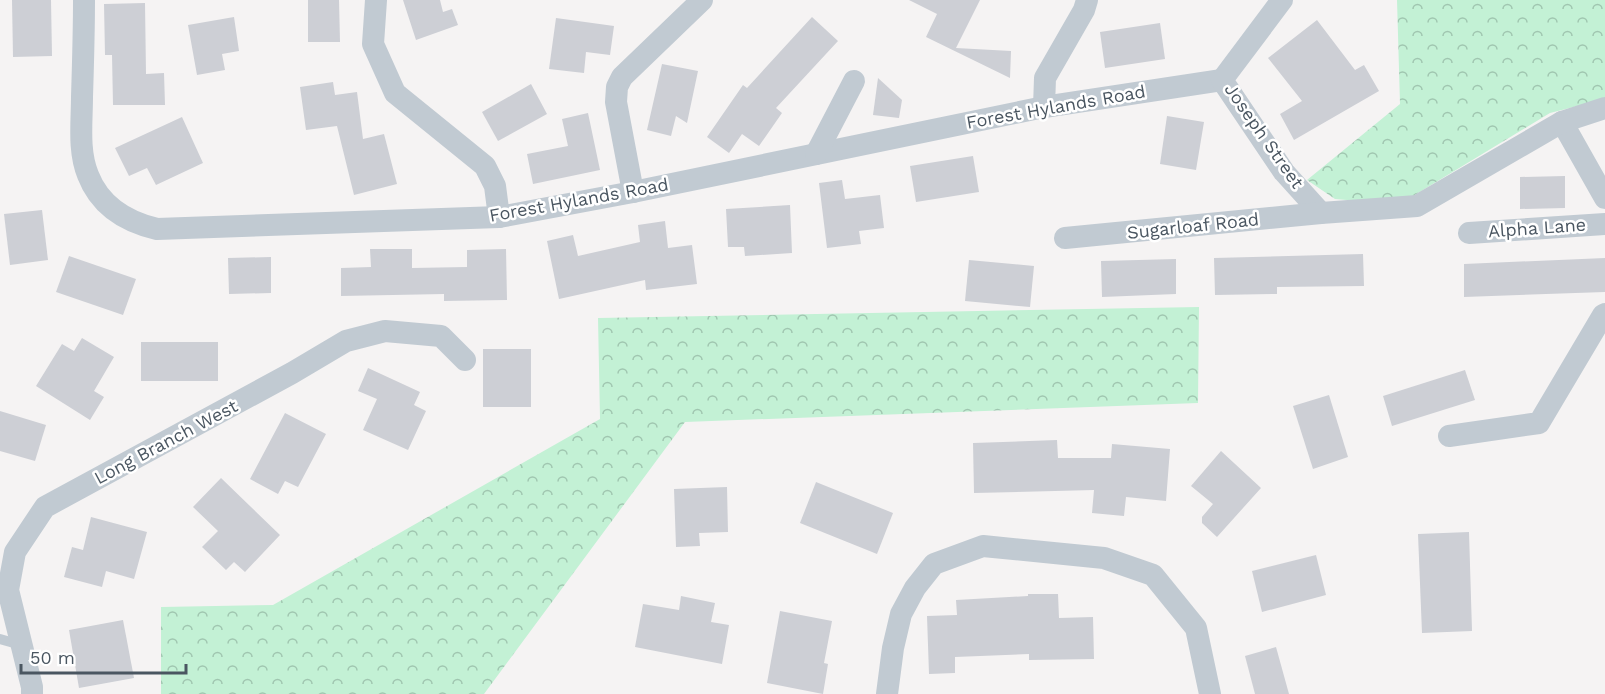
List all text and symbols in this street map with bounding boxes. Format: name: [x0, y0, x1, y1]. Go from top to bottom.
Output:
street label: Joseph Street: [1220, 79, 1309, 193]
street label: Forest Hylands Road: [965, 80, 1147, 133]
street label: Forest Hylands Road: [488, 173, 670, 226]
street label: Sugarloaf Road: [1126, 208, 1260, 243]
street label: Alpha Lane: [1487, 214, 1587, 241]
street label: Long Branch West: [90, 395, 241, 488]
scale bar: [21, 637, 186, 675]
text: 50 m: [30, 647, 75, 668]

